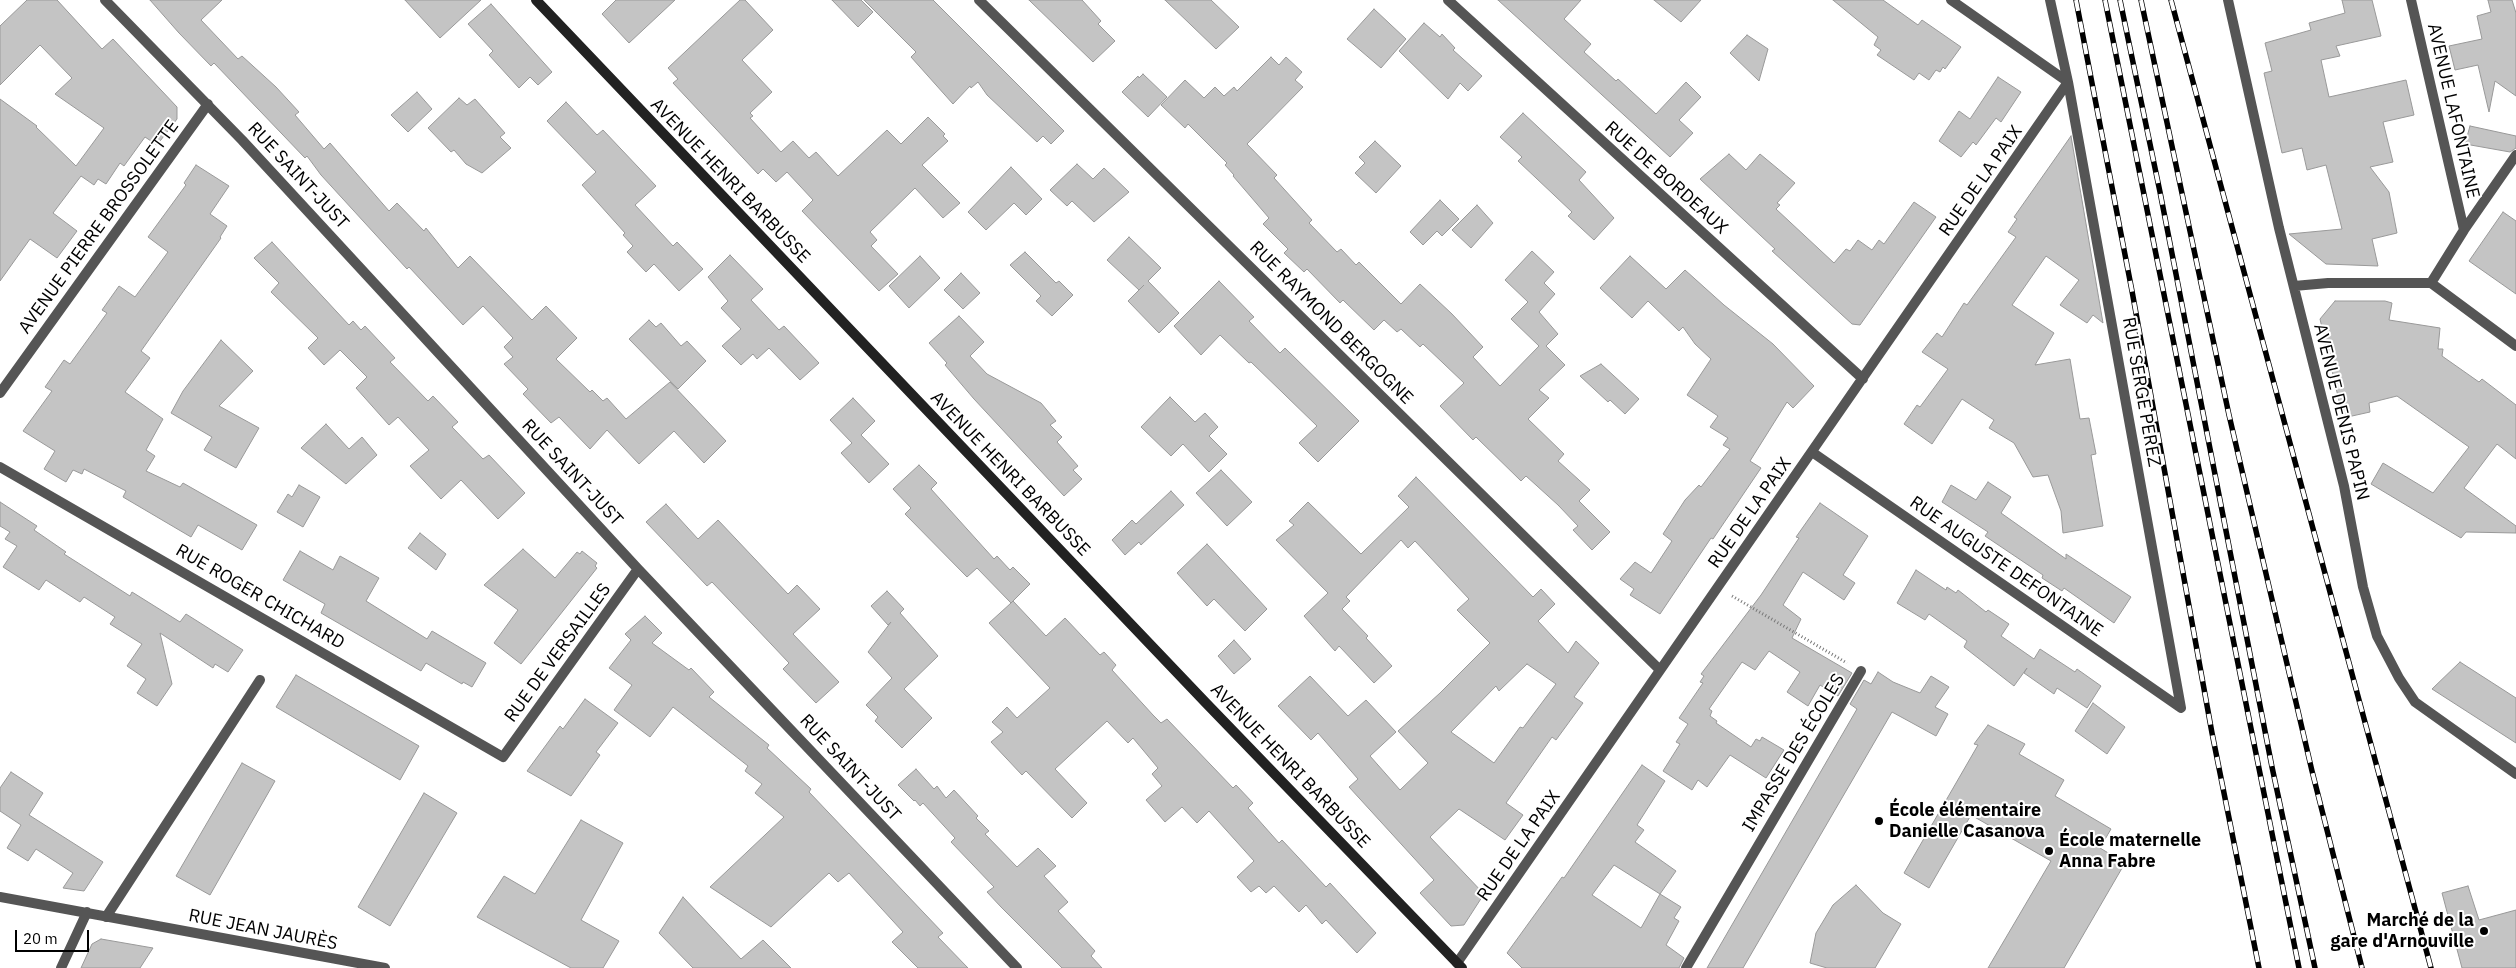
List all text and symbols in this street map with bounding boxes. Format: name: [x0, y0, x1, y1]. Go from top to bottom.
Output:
street label: AVENUE LAFONTAINE: [2422, 21, 2484, 201]
street label: AVENUE HENRI BARBUSSE: [646, 94, 814, 268]
street label: AVENUE PIERRE BROSSOLETTE: [14, 116, 184, 338]
street label: RUE DE BORDEAUX: [1600, 117, 1732, 239]
street label: RUE SAINT-JUST: [243, 118, 353, 234]
street label: RUE DE LA PAIX: [1935, 122, 2027, 240]
street label: RUE RAYMOND BERGOGNE: [1245, 237, 1417, 409]
street label: RUE SERGE PEREZ: [2117, 315, 2165, 469]
street label: AVENUE DENIS PAPIN: [2309, 321, 2373, 503]
street label: AVENUE HENRI BARBUSSE: [926, 387, 1094, 561]
street label: RUE SAINT-JUST: [517, 415, 627, 531]
street label: RUE DE LA PAIX: [1704, 454, 1796, 572]
street label: RUE AUGUSTE DEFONTAINE: [1905, 492, 2107, 642]
street label: RUE ROGER CHICHARD: [172, 540, 348, 654]
street label: RUE DE VERSAILLES: [500, 579, 616, 727]
street label: IMPASSE DES ÉCOLES: [1738, 670, 1850, 836]
street label: AVENUE HENRI BARBUSSE: [1206, 679, 1374, 853]
street label: RUE SAINT-JUST: [795, 710, 905, 826]
street label: RUE DE LA PAIX: [1473, 787, 1565, 905]
place label: École élémentaire Danielle Casanova: [1889, 800, 2045, 842]
marker: École élémentaire Danielle Casanova: [1873, 815, 1885, 827]
place label: École maternelle Anna Fabre: [2059, 830, 2201, 872]
marker: École maternelle Anna Fabre: [2043, 845, 2055, 857]
street label: RUE JEAN JAURÈS: [187, 905, 339, 955]
place label: Marché de la gare d'Arnouville: [2331, 910, 2474, 952]
scale bar: [18, 920, 91, 952]
marker: Marché de la gare d'Arnouville: [2478, 925, 2490, 937]
text: 20 m: [23, 929, 58, 948]

